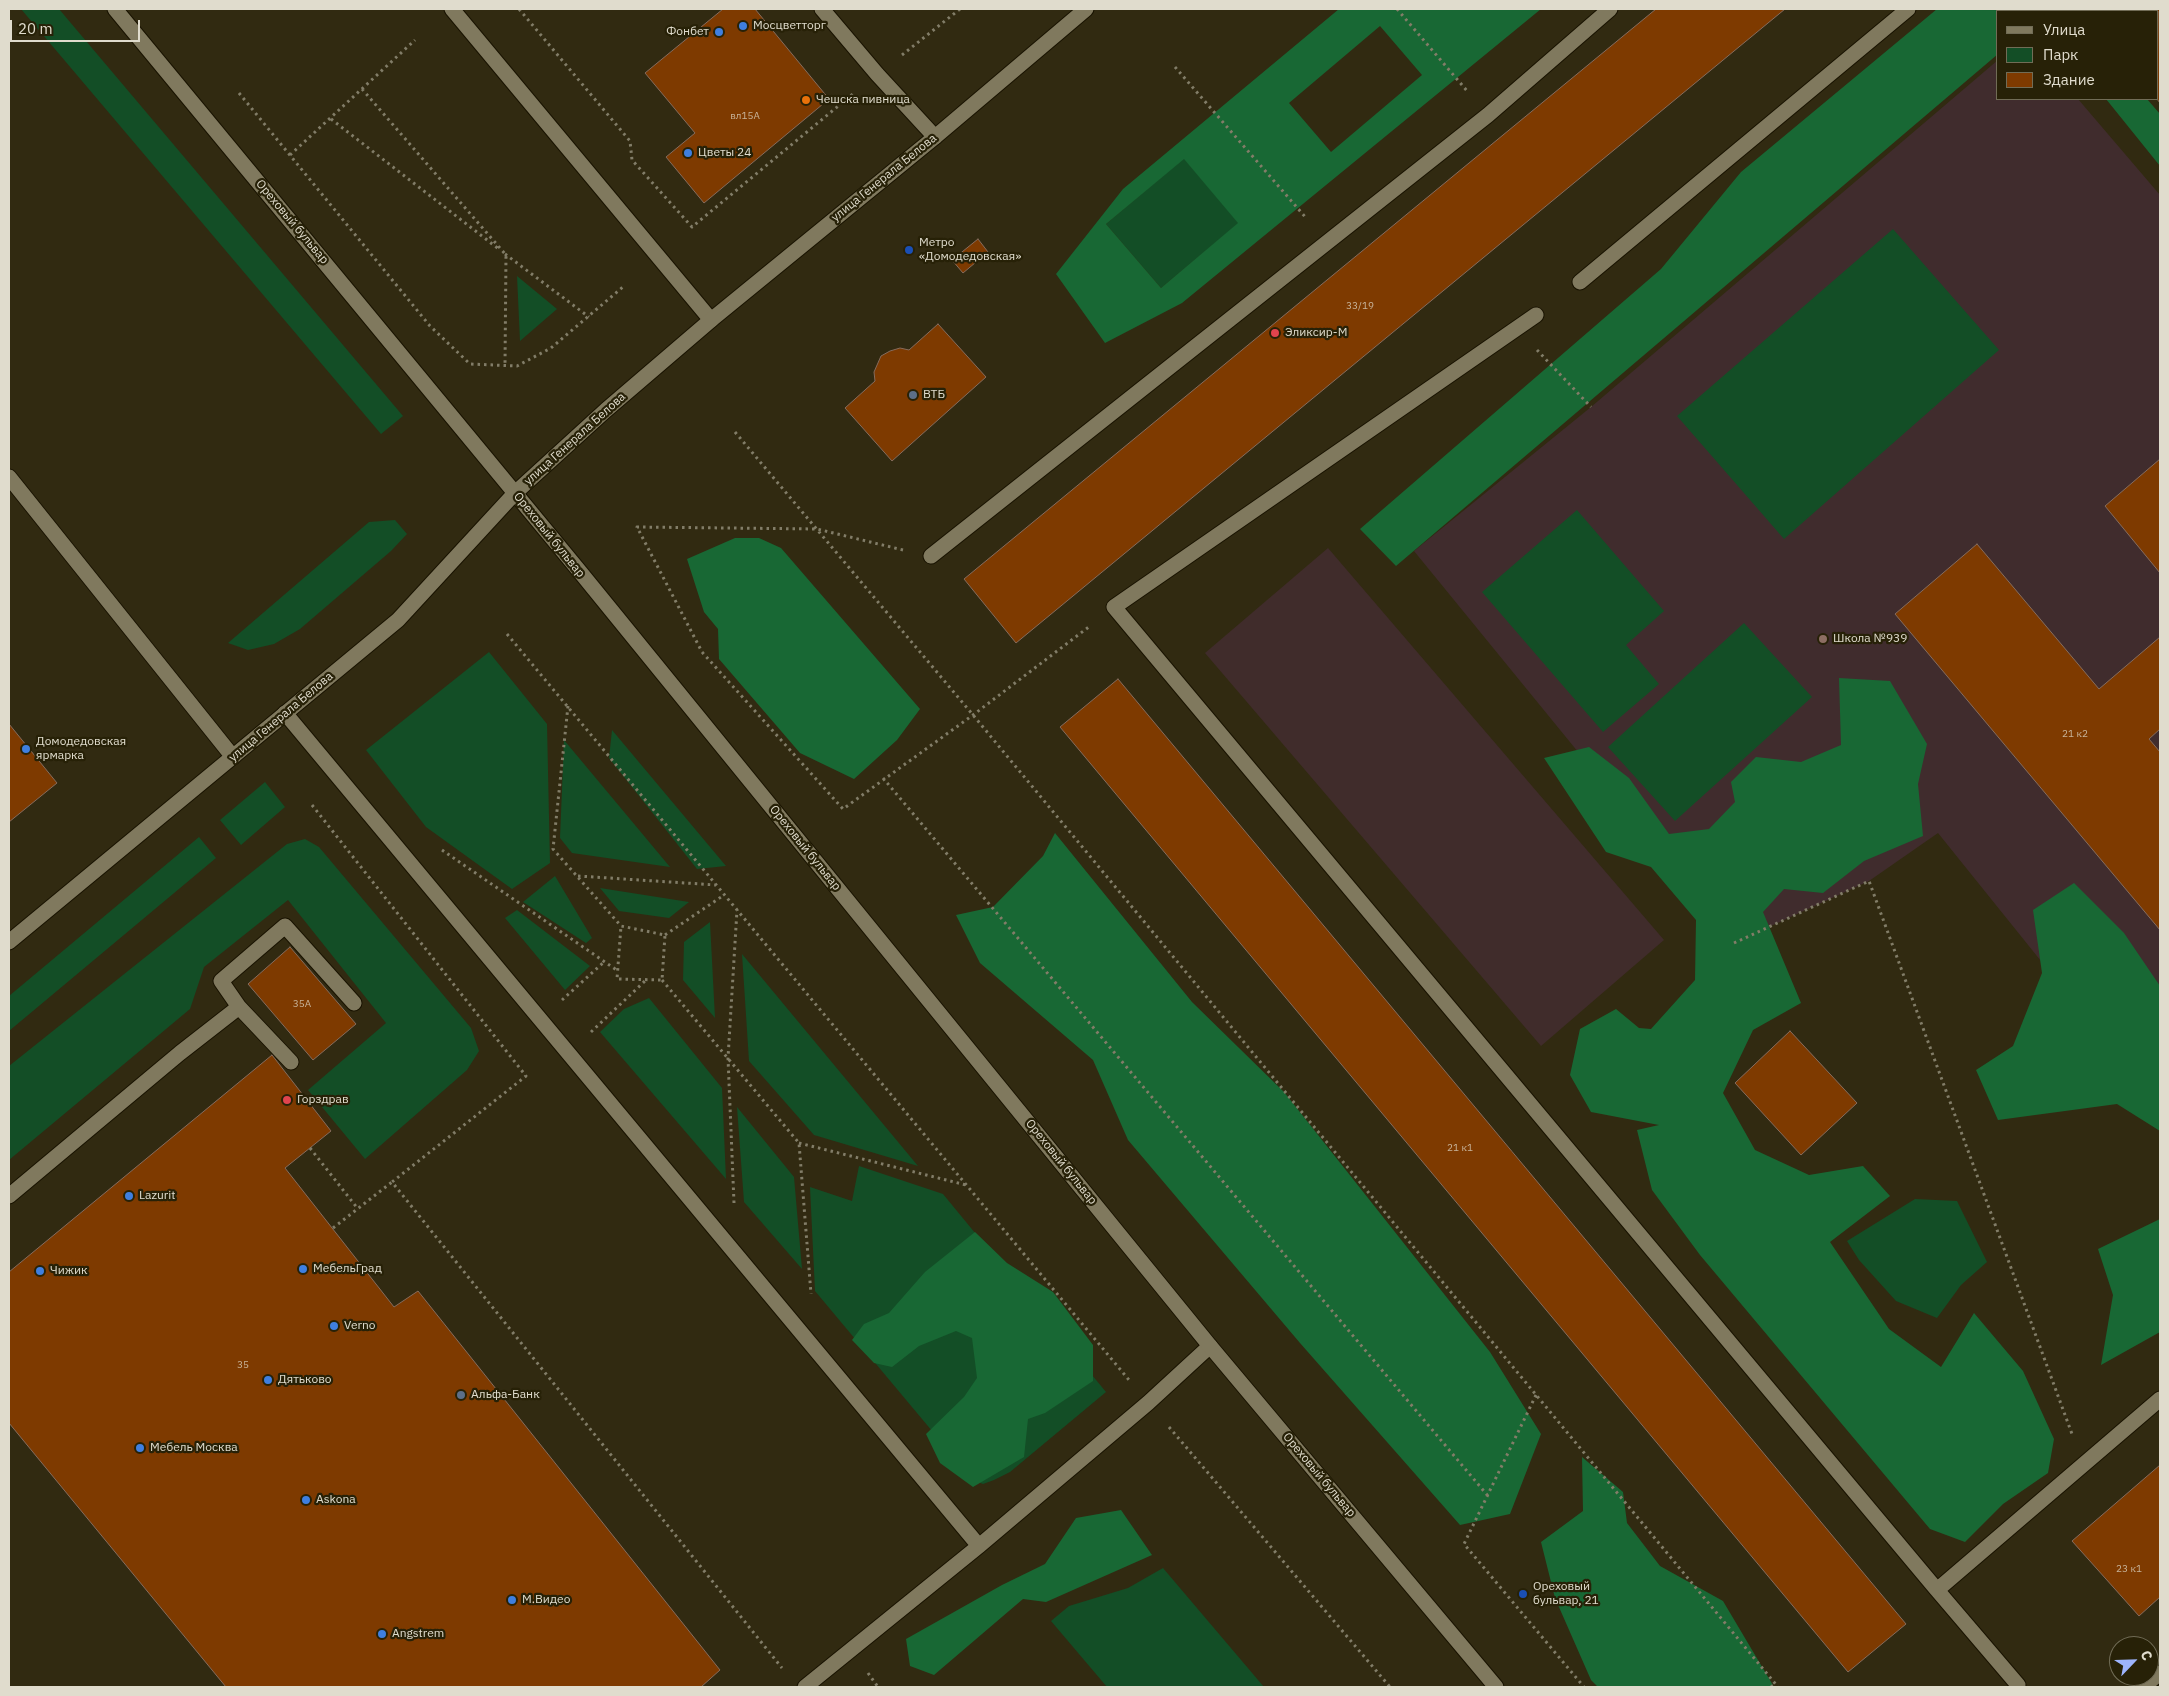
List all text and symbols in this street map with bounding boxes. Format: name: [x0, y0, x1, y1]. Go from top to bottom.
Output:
scale bar: [12, 10, 142, 42]
legend: [1996, 10, 2159, 100]
text: 20 m: [18, 19, 53, 38]
place label: Мосцветторг: [753, 19, 826, 33]
marker: Мосцветторг: [737, 20, 749, 32]
text: Улица: [2043, 20, 2085, 39]
place label: Фонбет: [666, 25, 709, 39]
marker: Фонбет: [713, 26, 725, 38]
text: Парк: [2043, 45, 2078, 64]
text: Здание: [2043, 70, 2095, 89]
place label: Чешска пивница: [816, 93, 910, 107]
marker: Чешска пивница: [800, 94, 812, 106]
house number: вл15А: [730, 110, 760, 122]
street label: улица Генерала Белова: [828, 131, 940, 225]
place label: Цветы 24: [698, 146, 751, 160]
marker: Цветы 24: [682, 147, 694, 159]
street label: Ореховый бульвар: [253, 177, 331, 267]
place label: Метро «Домодедовская»: [919, 236, 1021, 264]
marker: Метро «Домодедовская»: [903, 244, 915, 256]
house number: 33/19: [1346, 300, 1374, 312]
place label: Эликсир-М: [1285, 326, 1347, 340]
marker: Эликсир-М: [1269, 327, 1281, 339]
place label: ВТБ: [923, 388, 945, 402]
marker: ВТБ: [907, 389, 919, 401]
street label: улица Генерала Белова: [521, 390, 629, 488]
street label: Ореховый бульвар: [510, 490, 588, 580]
place label: Школа №939: [1833, 632, 1907, 646]
marker: Школа №939: [1817, 633, 1829, 645]
street label: улица Генерала Белова: [226, 669, 336, 765]
house number: 21 к2: [2062, 728, 2088, 740]
place label: Домодедовская ярмарка: [36, 735, 126, 763]
marker: Домодедовская ярмарка: [20, 743, 32, 755]
street label: Ореховый бульвар: [766, 803, 844, 893]
house number: 35А: [293, 998, 311, 1010]
place label: Горздрав: [297, 1093, 349, 1107]
marker: Горздрав: [281, 1094, 293, 1106]
street label: Ореховый бульвар: [1022, 1117, 1100, 1207]
house number: 21 к1: [1447, 1142, 1473, 1154]
place label: Lazurit: [139, 1189, 175, 1203]
marker: Lazurit: [123, 1190, 135, 1202]
place label: МебельГрад: [313, 1262, 382, 1276]
marker: МебельГрад: [297, 1263, 309, 1275]
place label: Чижик: [50, 1264, 88, 1278]
marker: Чижик: [34, 1265, 46, 1277]
place label: Verno: [344, 1319, 375, 1333]
marker: Verno: [328, 1320, 340, 1332]
house number: 35: [237, 1359, 249, 1371]
place label: Дятьково: [278, 1373, 332, 1387]
marker: Дятьково: [262, 1374, 274, 1386]
place label: Альфа-Банк: [471, 1388, 540, 1402]
marker: Альфа-Банк: [455, 1389, 467, 1401]
street label: Ореховый бульвар: [1280, 1430, 1358, 1520]
place label: Мебель Москва: [150, 1441, 238, 1455]
marker: Мебель Москва: [134, 1442, 146, 1454]
place label: Askona: [316, 1493, 356, 1507]
marker: Askona: [300, 1494, 312, 1506]
house number: 23 к1: [2116, 1563, 2142, 1575]
place label: Ореховый бульвар, 21: [1533, 1580, 1599, 1608]
marker: Ореховый бульвар, 21: [1517, 1588, 1529, 1600]
place label: М.Видео: [522, 1593, 570, 1607]
marker: М.Видео: [506, 1594, 518, 1606]
place label: Angstrem: [392, 1627, 444, 1641]
marker: Angstrem: [376, 1628, 388, 1640]
north arrow: [2109, 1636, 2159, 1686]
text: С: [2137, 1647, 2157, 1663]

